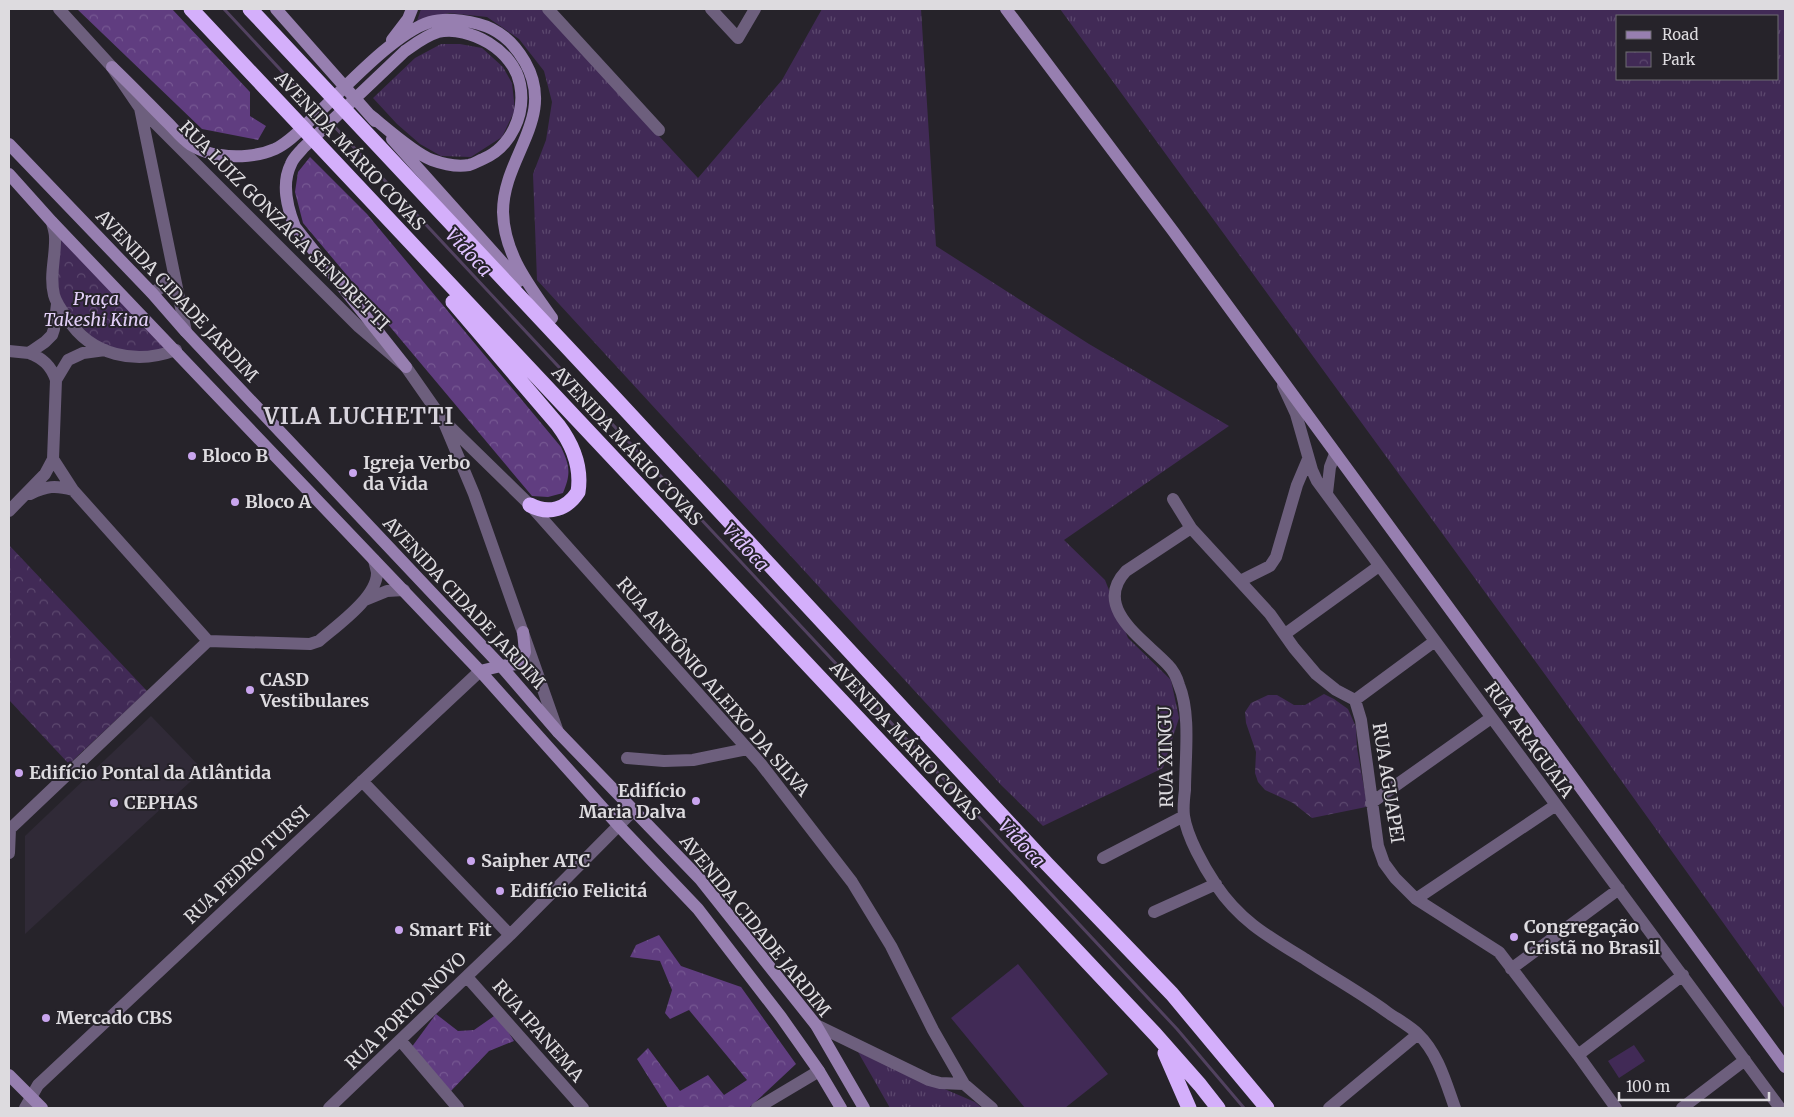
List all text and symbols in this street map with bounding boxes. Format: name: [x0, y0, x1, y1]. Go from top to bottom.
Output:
legend: [1616, 15, 1779, 80]
text: Road: [1662, 25, 1698, 44]
text: Park: [1662, 50, 1696, 69]
street label: AVENIDA MÁRIO COVAS: [270, 65, 431, 236]
street label: RUA LUIZ GONZAGA SENDRETTI: [174, 116, 394, 336]
street label: AVENIDA CIDADE JARDIM: [91, 204, 263, 387]
water label: Vidoca: [440, 223, 498, 281]
park label: Praça Takeshi Kina: [43, 287, 149, 331]
street label: AVENIDA MÁRIO COVAS: [547, 360, 708, 531]
district label: VILA LUCHETTI: [263, 402, 454, 430]
place label: Bloco B: [202, 444, 269, 467]
marker: Bloco B: [186, 450, 198, 462]
place label: Igreja Verbo da Vida: [363, 451, 470, 495]
marker: Igreja Verbo da Vida: [347, 467, 359, 479]
place label: Bloco A: [245, 490, 312, 513]
marker: Bloco A: [229, 496, 241, 508]
street label: AVENIDA CIDADE JARDIM: [378, 511, 550, 694]
water label: Vidoca: [717, 518, 775, 576]
street label: RUA ANTÔNIO ALEIXO DA SILVA: [612, 572, 815, 801]
street label: AVENIDA MÁRIO COVAS: [825, 655, 986, 826]
place label: CASD Vestibulares: [259, 668, 369, 712]
street label: RUA ARAGUAIA: [1480, 677, 1579, 802]
marker: CASD Vestibulares: [244, 684, 256, 696]
street label: RUA XINGU: [1153, 705, 1178, 808]
street label: RUA AGUAPEI: [1368, 721, 1409, 845]
place label: Edifício Pontal da Atlântida: [29, 761, 271, 784]
marker: Edifício Pontal da Atlântida: [13, 767, 25, 779]
place label: Edifício Maria Dalva: [579, 779, 686, 823]
place label: CEPHAS: [124, 791, 198, 814]
marker: Edifício Maria Dalva: [690, 795, 702, 807]
marker: CEPHAS: [108, 797, 120, 809]
street label: RUA PEDRO TURSI: [179, 801, 314, 929]
water label: Vidoca: [993, 814, 1051, 872]
street label: AVENIDA CIDADE JARDIM: [674, 829, 836, 1021]
place label: Saipher ATC: [481, 849, 590, 872]
marker: Saipher ATC: [465, 855, 477, 867]
place label: Edifício Felicitá: [510, 879, 647, 902]
marker: Edifício Felicitá: [494, 885, 506, 897]
place label: Congregação Cristã no Brasil: [1524, 915, 1660, 959]
place label: Smart Fit: [409, 918, 493, 941]
marker: Smart Fit: [393, 924, 405, 936]
marker: Congregação Cristã no Brasil: [1508, 931, 1520, 943]
street label: RUA PORTO NOVO: [340, 947, 471, 1074]
street label: RUA IPANEMA: [488, 975, 589, 1087]
place label: Mercado CBS: [56, 1006, 173, 1029]
marker: Mercado CBS: [40, 1012, 52, 1024]
scale bar: [1619, 1070, 1769, 1102]
text: 100 m: [1626, 1077, 1670, 1096]

